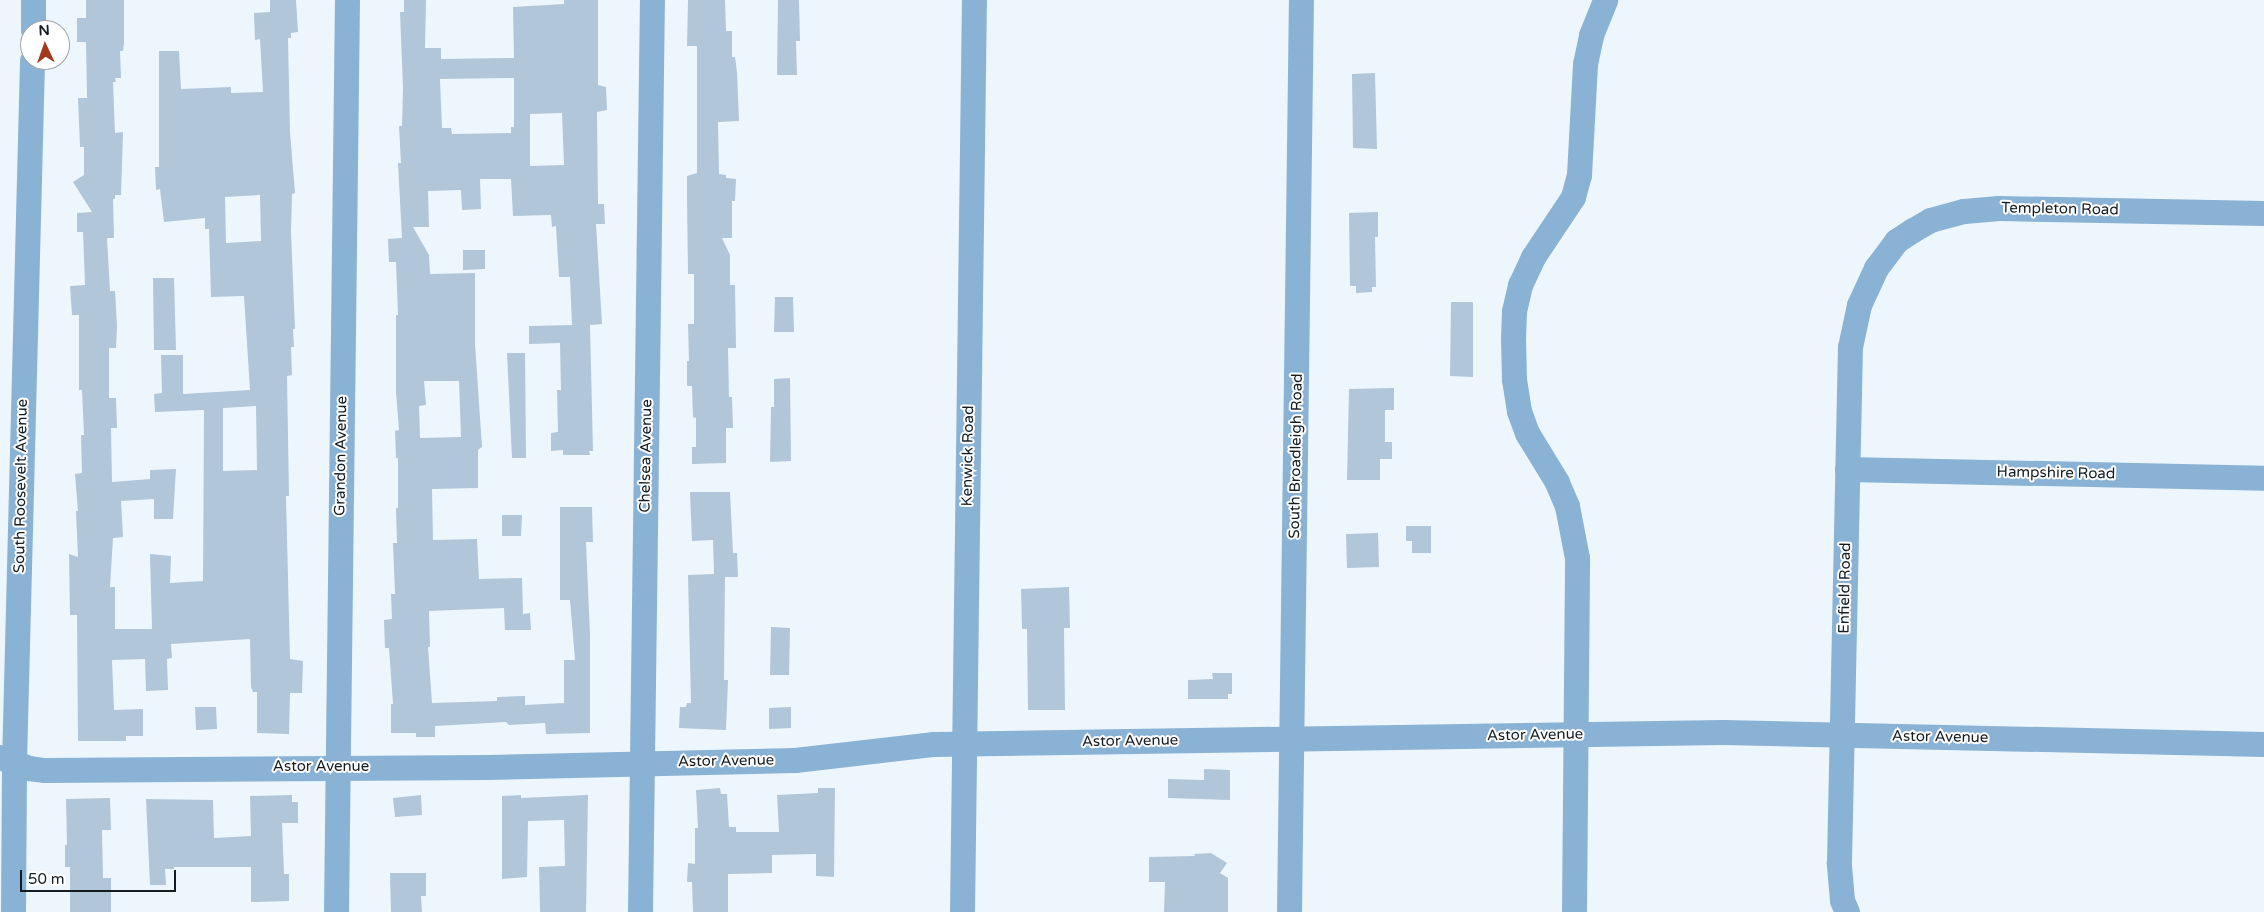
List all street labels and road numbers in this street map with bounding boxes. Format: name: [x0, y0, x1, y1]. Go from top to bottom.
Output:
street label: Templeton Road: [2001, 199, 2119, 219]
street label: South Broadleigh Road: [1286, 373, 1306, 539]
street label: Grandon Avenue: [331, 396, 351, 516]
street label: South Roosevelt Avenue: [10, 399, 32, 573]
street label: Chelsea Avenue: [636, 399, 656, 513]
street label: Kenwick Road: [958, 405, 978, 507]
street label: Hampshire Road: [1997, 463, 2115, 483]
street label: Enfield Road: [1835, 542, 1855, 634]
street label: Astor Avenue: [1487, 725, 1583, 745]
street label: Astor Avenue: [1892, 727, 1988, 747]
street label: Astor Avenue: [1082, 731, 1178, 751]
street label: Astor Avenue: [678, 751, 774, 771]
street label: Astor Avenue: [273, 758, 369, 776]

